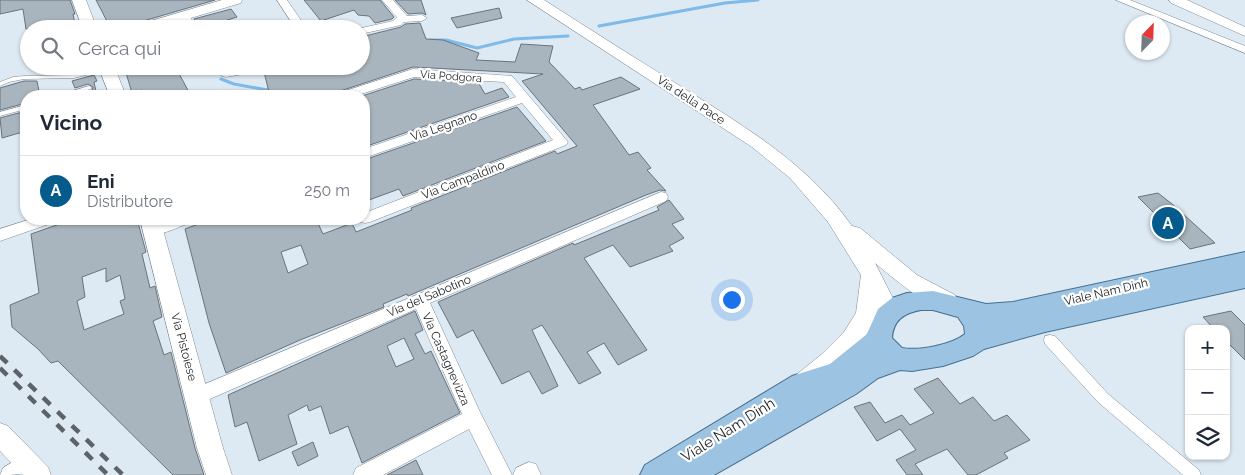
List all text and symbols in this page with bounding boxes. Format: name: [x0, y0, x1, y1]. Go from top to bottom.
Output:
north arrow: [1125, 15, 1170, 60]
search box: [20, 20, 370, 75]
icon: search: [38, 34, 66, 62]
text: Cerca qui: [78, 37, 161, 59]
street label: Via Podgora: [420, 68, 482, 85]
street label: Via della Pace: [654, 73, 728, 127]
street label: Via Legnano: [409, 108, 479, 144]
text: Vicino: [40, 110, 102, 135]
street label: Via Campaldino: [420, 158, 506, 202]
text: Eni: [87, 170, 115, 192]
text: A: [51, 181, 61, 200]
text: 250 m: [304, 181, 350, 200]
text: Distributore: [87, 192, 173, 211]
pin: A: [1152, 204, 1184, 242]
street label: Via del Sabotino: [385, 272, 473, 320]
street label: Viale Nam Dinh: [1063, 276, 1149, 308]
your location: [719, 287, 745, 313]
street label: Via Castagnevizza: [419, 310, 473, 408]
street label: Via Pistoiese: [168, 311, 200, 383]
map controls: [1185, 325, 1230, 460]
button: +: [1185, 325, 1230, 370]
button: −: [1185, 370, 1230, 415]
street label: Viale Nam Dinh: [678, 394, 778, 466]
button: layers: [1185, 415, 1230, 460]

